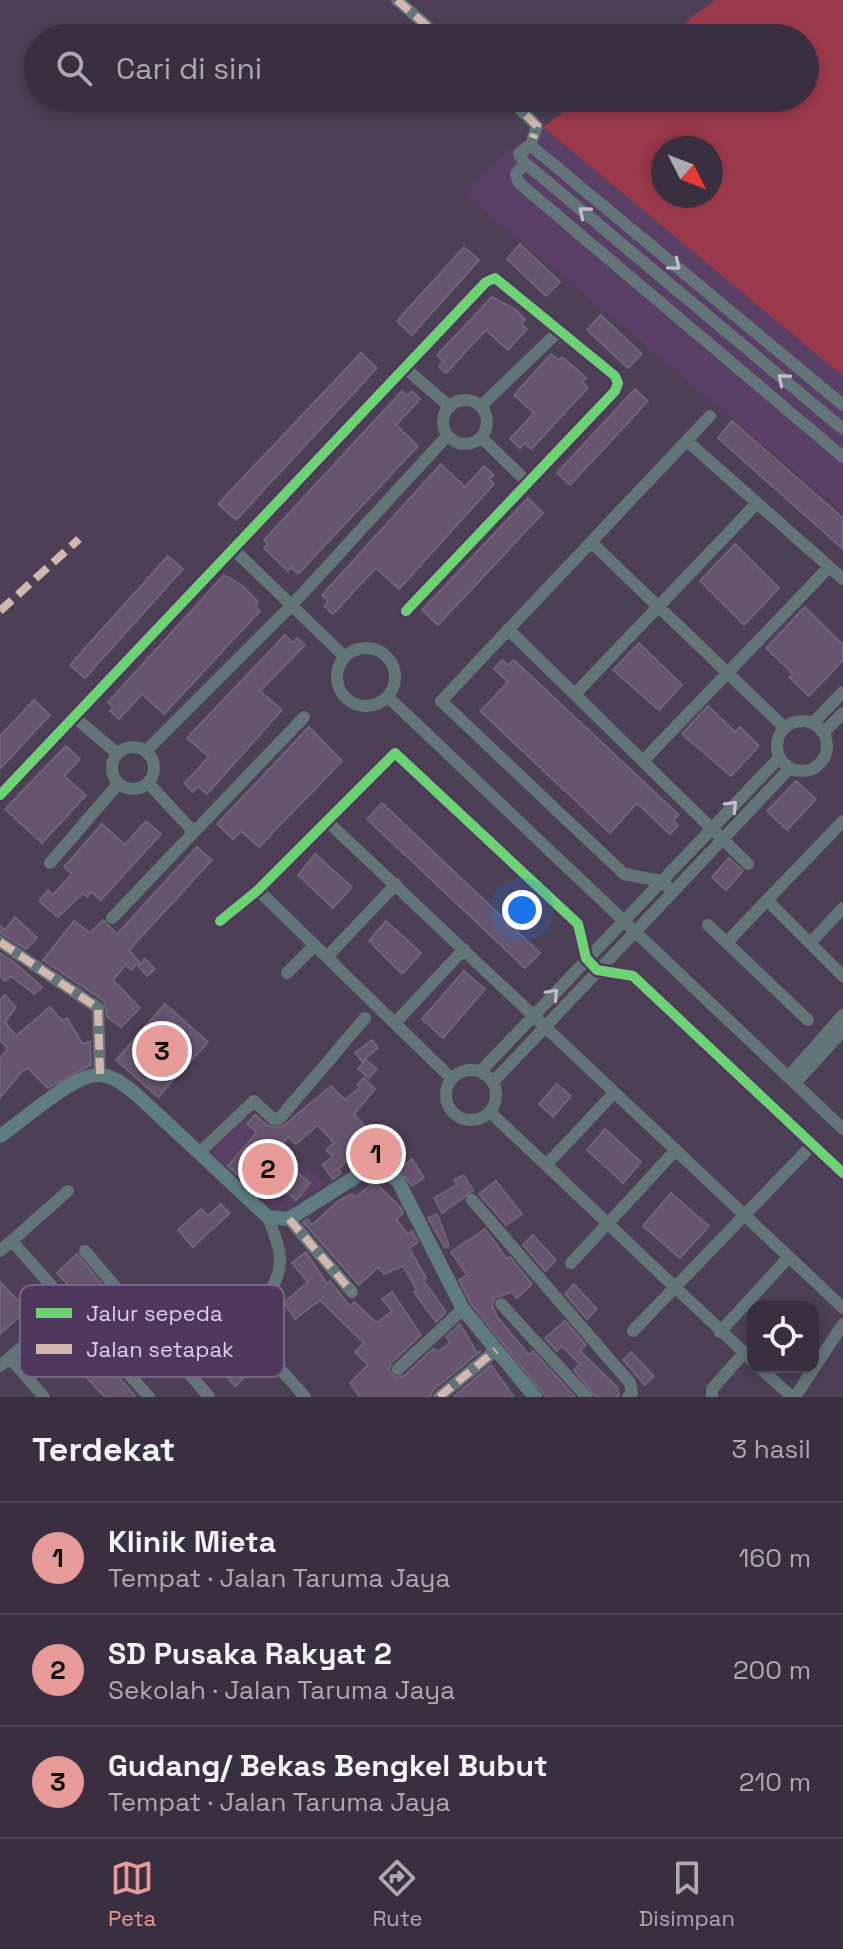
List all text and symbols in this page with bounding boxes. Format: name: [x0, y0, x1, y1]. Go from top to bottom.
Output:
search box: [24, 24, 819, 112]
icon: search: [52, 46, 96, 90]
text: Cari di sini: [116, 49, 262, 88]
north arrow: [651, 136, 723, 208]
one-way arrow: [579, 207, 593, 222]
one-way arrow: [666, 255, 680, 270]
one-way arrow: [778, 374, 792, 389]
one-way arrow: [723, 801, 738, 815]
your location: [502, 890, 542, 930]
one-way arrow: [543, 989, 558, 1004]
pin: 3: [136, 1021, 188, 1081]
pin: 1: [350, 1124, 402, 1184]
pin: 2: [242, 1139, 294, 1199]
legend: [20, 1285, 284, 1377]
text: Jalur sepeda: [86, 1299, 223, 1327]
map controls: [747, 1301, 819, 1373]
button: locate: [747, 1301, 819, 1373]
text: Jalan setapak: [86, 1335, 234, 1363]
text: Terdekat: [32, 1428, 175, 1471]
text: 3 hasil: [731, 1432, 811, 1466]
text: Klinik Mieta: [108, 1522, 276, 1561]
text: 1: [52, 1541, 64, 1575]
text: 160 m: [739, 1541, 811, 1575]
text: Tempat · Jalan Taruma Jaya: [108, 1561, 450, 1595]
text: SD Pusaka Rakyat 2: [108, 1634, 392, 1673]
text: 2: [50, 1653, 66, 1687]
text: 200 m: [733, 1653, 811, 1687]
text: Sekolah · Jalan Taruma Jaya: [108, 1673, 455, 1707]
text: Gudang/ Bekas Bengkel Bubut: [108, 1746, 548, 1785]
text: 3: [50, 1765, 66, 1799]
text: 210 m: [739, 1765, 811, 1799]
text: Tempat · Jalan Taruma Jaya: [108, 1785, 450, 1819]
tab: Peta: [108, 1856, 156, 1932]
tab: Rute: [372, 1856, 423, 1932]
tab: Disimpan: [639, 1856, 735, 1932]

